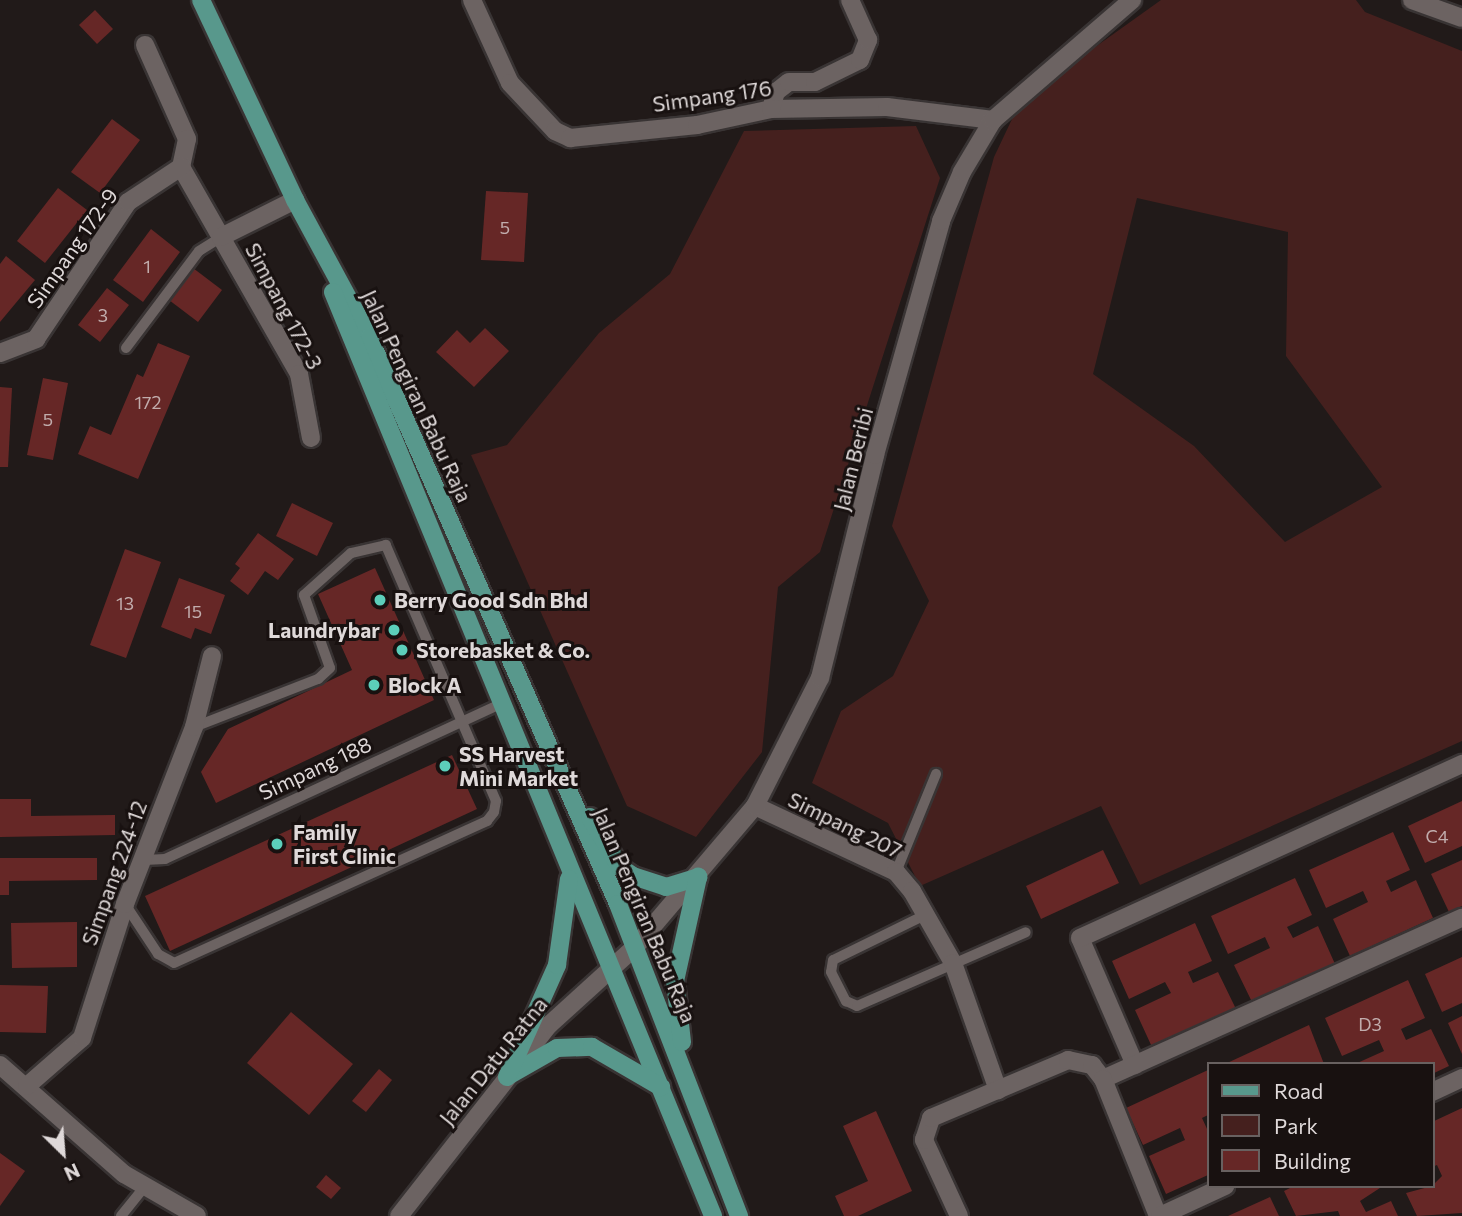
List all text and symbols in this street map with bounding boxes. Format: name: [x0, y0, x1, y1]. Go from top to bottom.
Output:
street label: Simpang 176: [651, 75, 773, 117]
street label: Simpang 172-9: [21, 183, 123, 313]
house number: 5: [500, 216, 510, 238]
street label: Simpang 172-3: [240, 239, 328, 373]
house number: 1: [143, 255, 151, 277]
street label: Jalan Pengiran Babu Raja: [357, 286, 477, 506]
house number: 3: [98, 304, 108, 326]
house number: 172: [134, 391, 162, 413]
street label: Jalan Beribi: [828, 405, 878, 513]
house number: 5: [43, 408, 53, 430]
place label: Berry Good Sdn Bhd: [394, 587, 588, 613]
house number: 13: [116, 592, 134, 614]
marker: Berry Good Sdn Bhd: [372, 592, 388, 608]
house number: 15: [184, 600, 202, 622]
place label: Laundrybar: [268, 617, 380, 643]
marker: Laundrybar: [386, 622, 402, 638]
place label: Storebasket & Co.: [416, 637, 590, 663]
marker: Storebasket & Co.: [394, 642, 410, 658]
place label: Block A: [388, 672, 461, 698]
marker: Block A: [366, 677, 382, 693]
street label: Simpang 188: [255, 731, 375, 805]
place label: SS Harvest Mini Market: [459, 741, 578, 791]
marker: SS Harvest Mini Market: [437, 758, 453, 774]
street label: Simpang 207: [784, 787, 906, 863]
street label: Simpang 224-12: [76, 797, 152, 949]
street label: Jalan Pengiran Babu Raja: [588, 804, 702, 1026]
place label: Family First Clinic: [293, 819, 396, 869]
house number: C4: [1425, 825, 1449, 847]
marker: Family First Clinic: [267, 834, 287, 854]
street label: Jalan Datu Ratna: [434, 992, 552, 1130]
house number: D3: [1358, 1013, 1382, 1035]
legend: [1206, 1062, 1434, 1188]
text: Road: [1274, 1078, 1323, 1103]
text: Park: [1274, 1113, 1318, 1138]
north arrow: [28, 1118, 98, 1188]
text: Building: [1274, 1148, 1351, 1173]
text: N: [61, 1159, 83, 1186]

